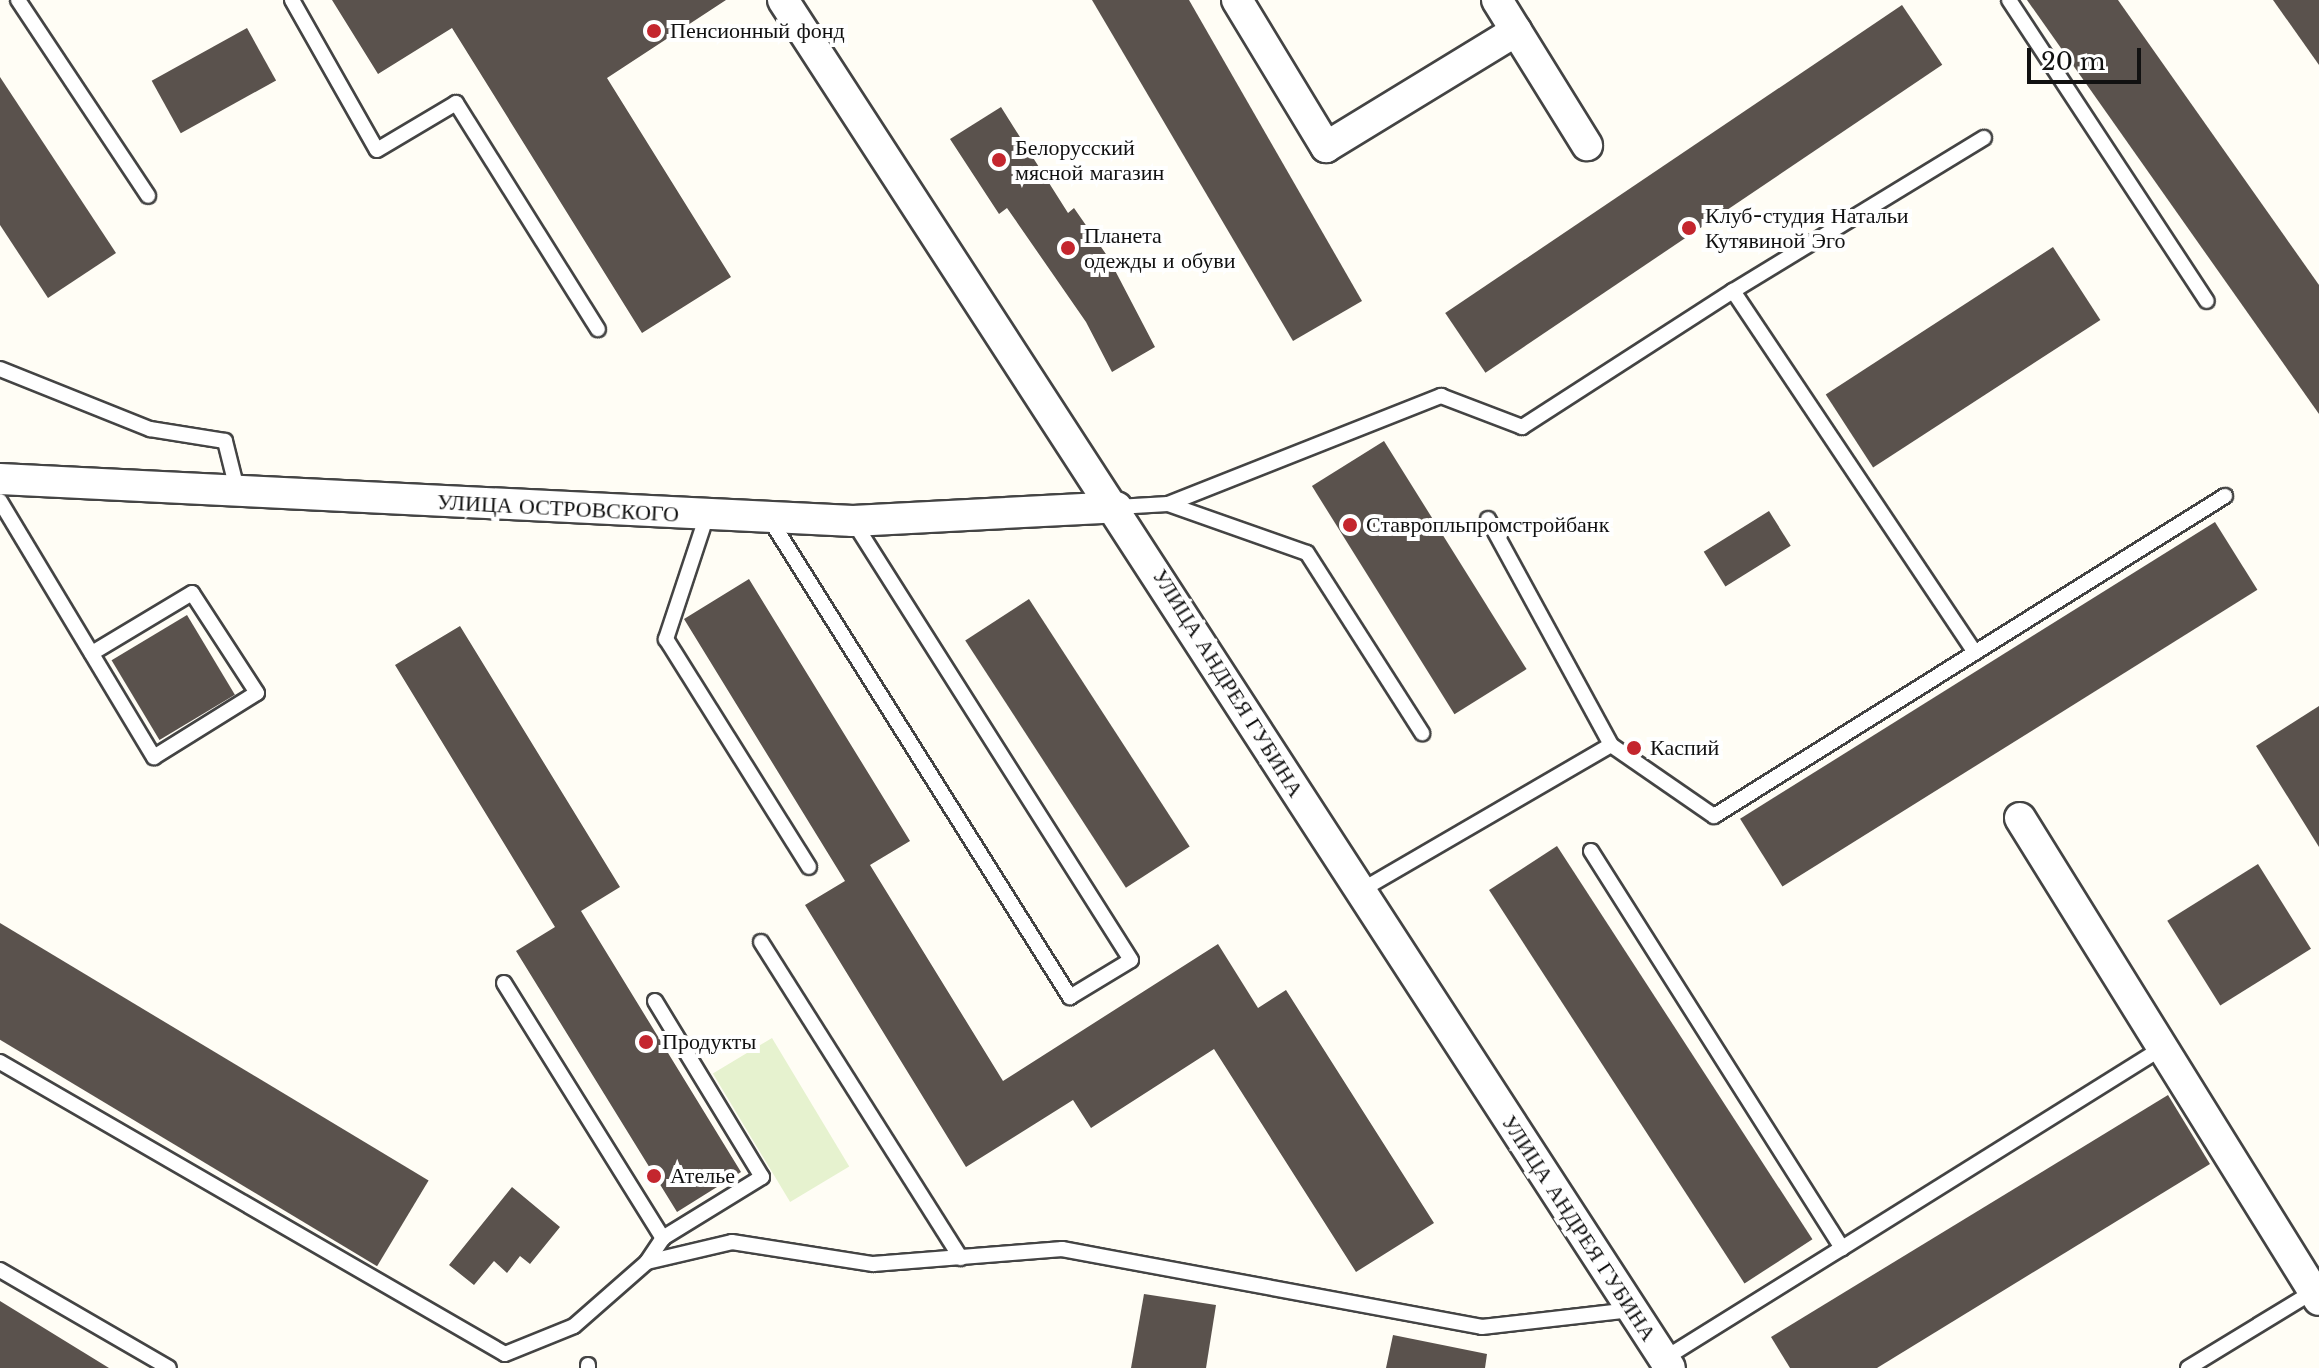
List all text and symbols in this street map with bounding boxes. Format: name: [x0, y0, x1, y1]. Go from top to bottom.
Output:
place label: Пенсионный фонд: [670, 18, 845, 44]
marker: Пенсионный фонд: [645, 22, 663, 40]
scale bar: [2031, 32, 2145, 82]
text: 20 m: [2041, 47, 2106, 76]
place label: Белорусский мясной магазин: [1015, 134, 1164, 186]
marker: Белорусский мясной магазин: [990, 151, 1008, 169]
place label: Клуб-студия Натальи Кутявиной Эго: [1705, 202, 1909, 254]
marker: Клуб-студия Натальи Кутявиной Эго: [1680, 219, 1698, 237]
place label: Планета одежды и обуви: [1084, 222, 1235, 274]
marker: Планета одежды и обуви: [1059, 239, 1077, 257]
street label: УЛИЦА ОСТРОВСКОГО: [436, 488, 680, 528]
place label: Ставропльпромстройбанк: [1366, 512, 1609, 538]
marker: Ставропльпромстройбанк: [1341, 516, 1359, 534]
street label: УЛИЦА АНДРЕЯ ГУБИНА: [1147, 564, 1309, 802]
place label: Каспий: [1650, 735, 1719, 761]
marker: Каспий: [1625, 739, 1643, 757]
place label: Продукты: [662, 1029, 756, 1055]
marker: Продукты: [637, 1033, 655, 1051]
street label: УЛИЦА АНДРЕЯ ГУБИНА: [1496, 1110, 1662, 1346]
place label: Ателье: [670, 1163, 735, 1189]
marker: Ателье: [645, 1167, 663, 1185]

